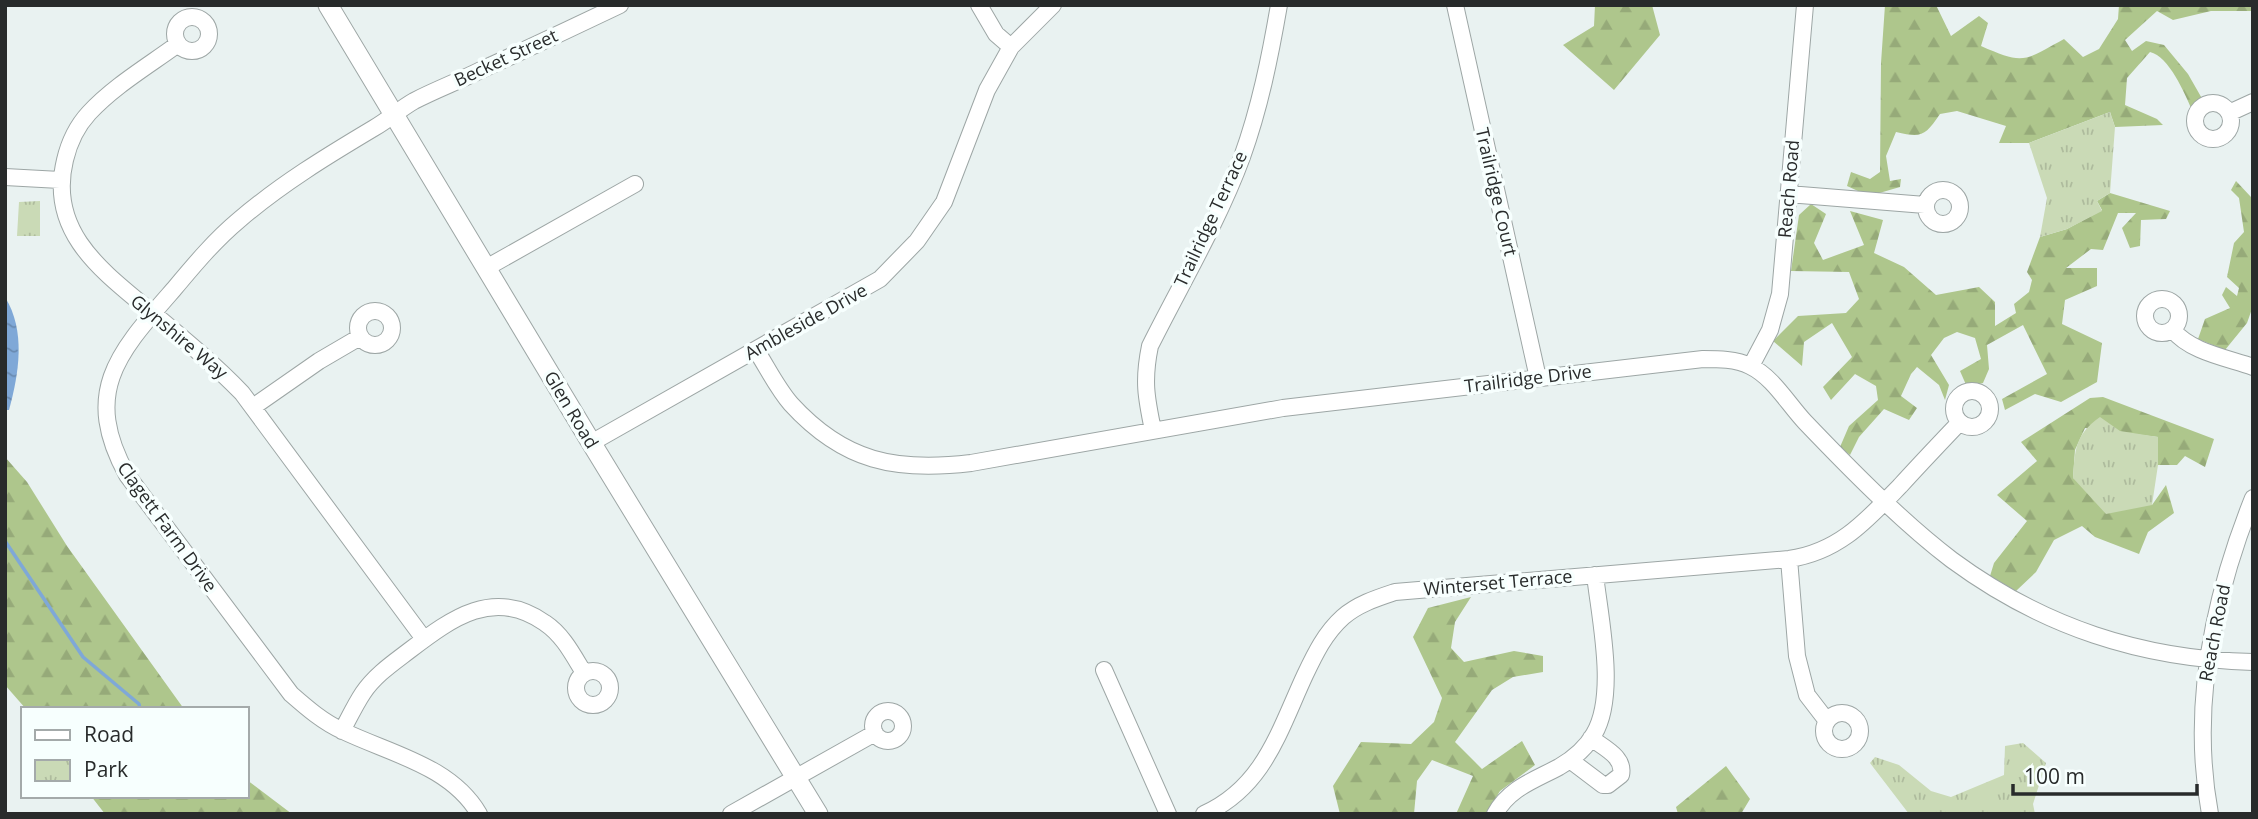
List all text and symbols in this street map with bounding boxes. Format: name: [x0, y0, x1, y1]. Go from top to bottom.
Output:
street label: Becket Street: [450, 23, 561, 91]
street label: Trailridge Court: [1471, 125, 1523, 258]
street label: Reach Road: [1772, 139, 1804, 239]
street label: Trailridge Terrace: [1168, 147, 1252, 290]
street label: Ambleside Drive: [740, 277, 871, 365]
street label: Glynshire Way: [126, 289, 234, 385]
street label: Trailridge Drive: [1463, 358, 1593, 398]
street label: Glen Road: [539, 366, 604, 453]
street label: Clagett Farm Drive: [112, 457, 223, 596]
street label: Winterset Terrace: [1422, 564, 1573, 600]
street label: Reach Road: [2193, 582, 2235, 683]
legend: [21, 707, 248, 798]
text: Road: [84, 720, 134, 748]
scale bar: [2013, 752, 2197, 796]
text: Park: [84, 755, 128, 783]
text: 100 m: [2024, 762, 2085, 790]

